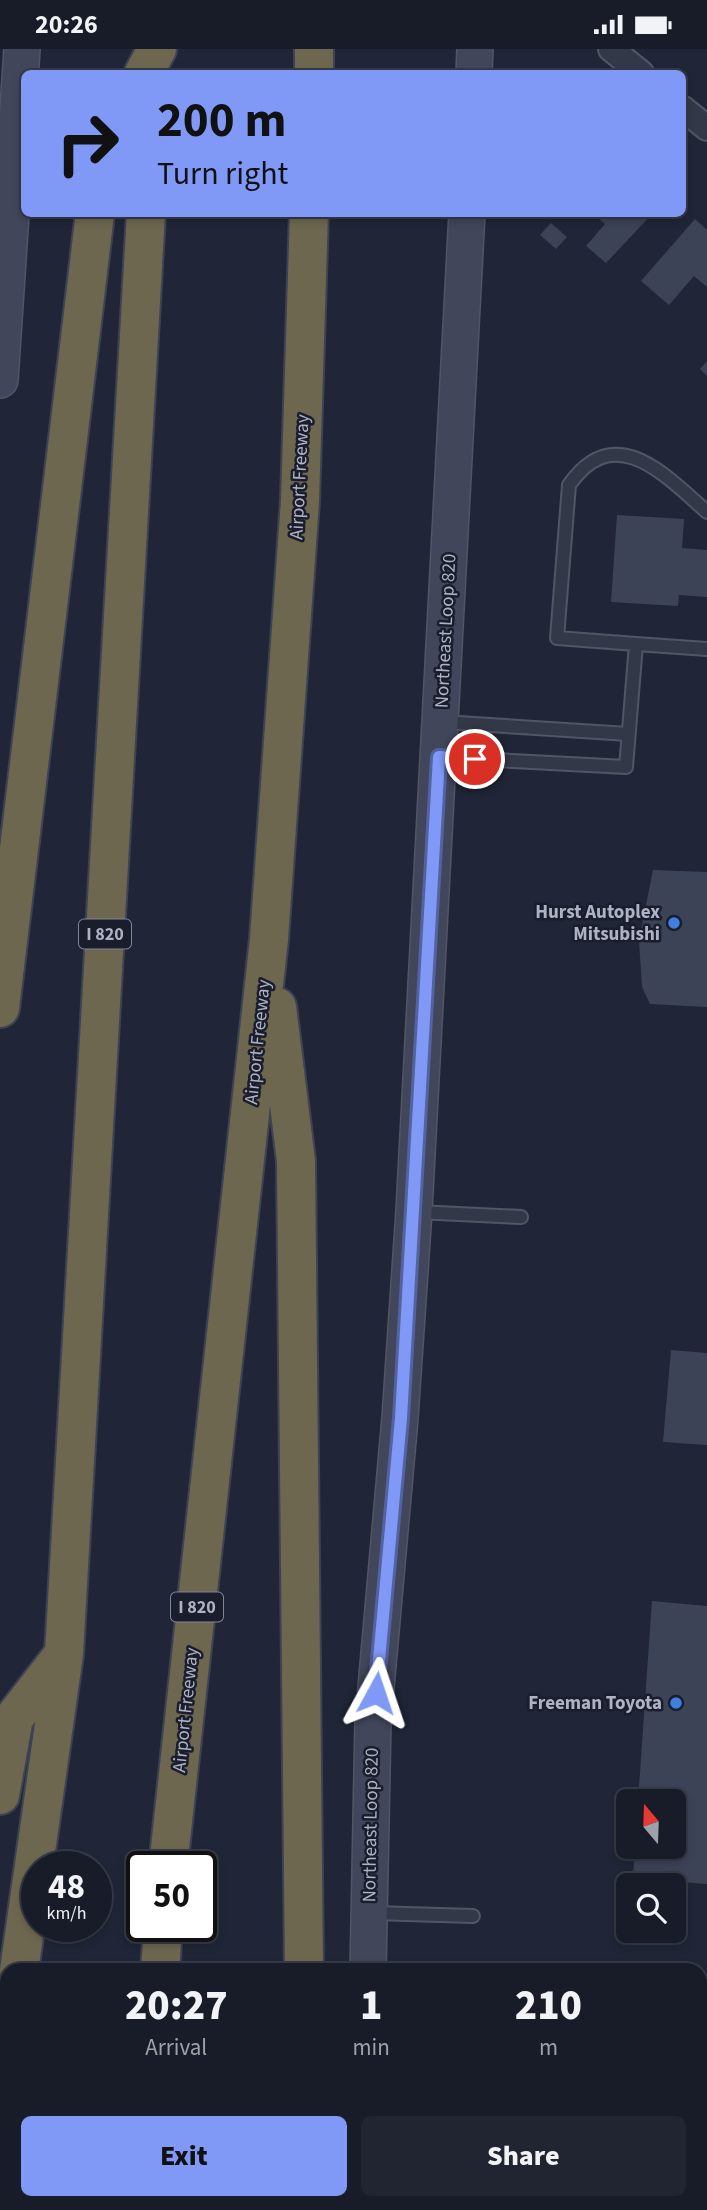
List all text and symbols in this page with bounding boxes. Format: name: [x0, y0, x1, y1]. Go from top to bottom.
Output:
text: 20:26: [35, 6, 98, 43]
text: 200 m: [157, 86, 286, 156]
icon: right: [42, 98, 133, 189]
text: Turn right: [157, 151, 288, 197]
street label: Airport Freeway: [283, 414, 317, 540]
street label: Northeast Loop 820: [428, 553, 464, 709]
pin: [445, 729, 505, 789]
icon: arrive: [456, 740, 494, 778]
place label: Hurst Autoplex Mitsubishi: [535, 899, 660, 948]
marker: Hurst Autoplex Mitsubishi: [666, 915, 682, 931]
road number: I 820: [79, 919, 131, 949]
street label: Airport Freeway: [238, 978, 278, 1106]
road number: I 820: [171, 1593, 223, 1622]
street label: Airport Freeway: [166, 1646, 206, 1774]
position arrow: [339, 1656, 413, 1730]
place label: Freeman Toyota: [528, 1690, 662, 1717]
marker: Freeman Toyota: [668, 1695, 684, 1711]
street label: Northeast Loop 820: [356, 1747, 386, 1903]
north arrow: [616, 1789, 686, 1859]
map controls: [616, 1789, 686, 1943]
speed limit sign: 50: [126, 1851, 217, 1942]
text: 48: [48, 1862, 85, 1912]
button: search: [616, 1873, 686, 1943]
text: km/h: [47, 1901, 86, 1926]
text: 20:27: [125, 1976, 228, 2036]
text: 1: [360, 1976, 382, 2036]
text: 210: [515, 1976, 582, 2036]
text: Arrival: [145, 2031, 207, 2064]
text: min: [353, 2031, 390, 2064]
text: m: [539, 2031, 558, 2064]
button: Exit: [21, 2116, 347, 2196]
button: Share: [361, 2116, 686, 2196]

